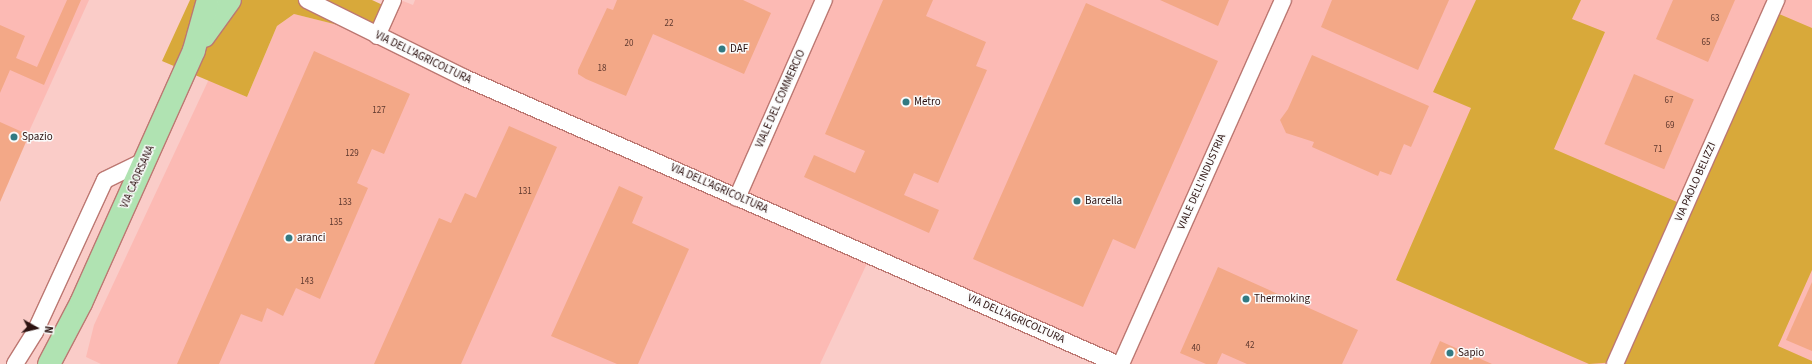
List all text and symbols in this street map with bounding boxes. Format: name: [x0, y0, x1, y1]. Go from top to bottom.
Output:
house number: 63: [1711, 14, 1719, 24]
house number: 22: [665, 19, 673, 29]
street label: VIA DELL'AGRICOLTURA: [373, 29, 473, 87]
house number: 65: [1702, 38, 1710, 48]
house number: 20: [625, 39, 633, 49]
place label: DAF: [730, 42, 748, 56]
marker: DAF: [717, 44, 727, 54]
street label: VIALE DEL COMMERCIO: [753, 48, 809, 150]
house number: 18: [598, 64, 606, 74]
place label: Metro: [914, 95, 941, 109]
house number: 67: [1665, 96, 1673, 106]
marker: Metro: [901, 97, 911, 107]
house number: 127: [372, 106, 386, 116]
house number: 69: [1666, 121, 1674, 131]
place label: Spazio: [22, 130, 53, 144]
marker: Spazio: [9, 132, 19, 142]
street label: VIALE DELL'INDUSTRIA: [1175, 132, 1229, 232]
street label: VIA PAOLO BELIZZI: [1673, 140, 1719, 224]
street label: VIA CAORSANA: [118, 144, 158, 210]
house number: 71: [1654, 145, 1662, 155]
house number: 129: [345, 149, 359, 159]
street label: VIA DELL'AGRICOLTURA: [668, 162, 770, 216]
house number: 131: [518, 187, 532, 197]
place label: Barcella: [1085, 194, 1122, 208]
marker: Barcella: [1072, 196, 1082, 206]
house number: 133: [338, 198, 352, 208]
house number: 135: [329, 218, 343, 228]
place label: aranci: [297, 231, 325, 245]
marker: aranci: [284, 233, 294, 243]
house number: 143: [300, 277, 314, 287]
street label: VIA DELL'AGRICOLTURA: [965, 292, 1067, 346]
place label: Thermoking: [1254, 292, 1310, 306]
marker: Thermoking: [1241, 294, 1251, 304]
north arrow: [16, 308, 56, 348]
text: N: [40, 325, 56, 334]
house number: 42: [1246, 341, 1254, 351]
house number: 40: [1192, 344, 1200, 354]
place label: Sapio: [1458, 346, 1484, 360]
marker: Sapio: [1445, 348, 1455, 358]

